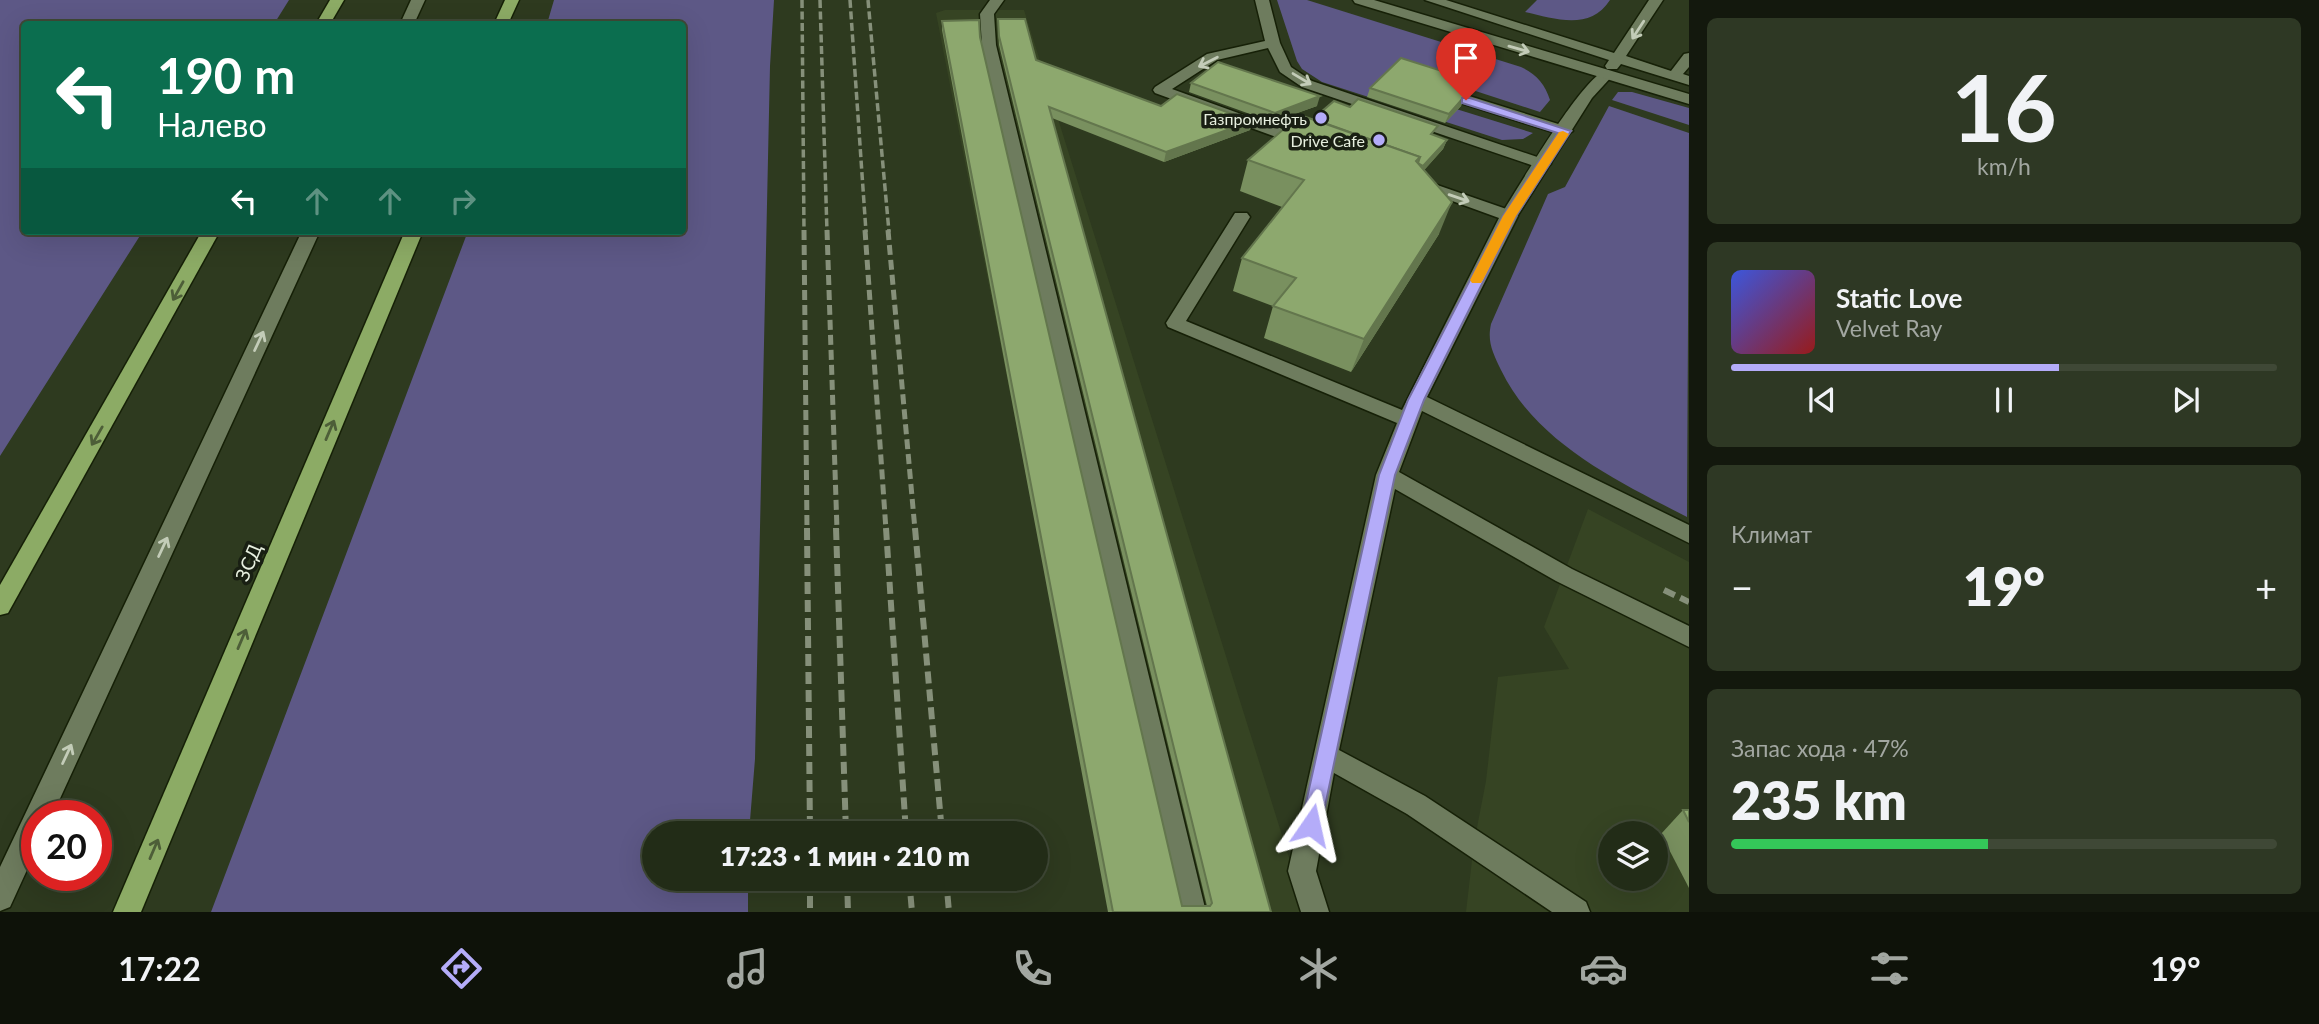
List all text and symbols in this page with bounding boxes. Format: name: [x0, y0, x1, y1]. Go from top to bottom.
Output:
one-way arrow: [1631, 19, 1645, 39]
pin: [1436, 28, 1496, 100]
icon: arrive: [1447, 39, 1485, 77]
one-way arrow: [1507, 44, 1529, 57]
text: 190 m: [157, 46, 295, 104]
icon: left: [42, 49, 133, 140]
text: 16: [1951, 52, 2057, 161]
one-way arrow: [1198, 55, 1218, 69]
one-way arrow: [1291, 73, 1311, 87]
text: Налево: [157, 105, 267, 144]
place label: Газпромнефть: [1203, 109, 1307, 128]
marker: Газпромнефть: [1313, 110, 1329, 126]
place label: Drive Cafe: [1290, 131, 1365, 150]
marker: Drive Cafe: [1371, 132, 1387, 148]
text: km/h: [1977, 152, 2031, 180]
icon: left: [225, 182, 263, 220]
icon: ahead: [298, 182, 336, 220]
icon: ahead: [371, 182, 409, 220]
icon: right: [444, 182, 482, 220]
one-way arrow: [1448, 193, 1470, 205]
one-way arrow: [171, 280, 184, 301]
text: Static Love: [1836, 282, 1963, 314]
text: Velvet Ray: [1836, 314, 1942, 342]
one-way arrow: [253, 331, 266, 352]
icon: previous: [1803, 381, 1841, 419]
icon: pause: [1985, 381, 2023, 419]
icon: next: [2167, 381, 2205, 419]
one-way arrow: [325, 419, 338, 441]
one-way arrow: [90, 426, 104, 446]
text: Климат: [1731, 520, 1812, 548]
one-way arrow: [157, 537, 170, 558]
street label: ЗСД: [230, 540, 266, 584]
text: 19°: [1963, 555, 2045, 617]
text: −: [1731, 564, 1753, 610]
text: +: [2255, 564, 2277, 610]
one-way arrow: [236, 629, 249, 651]
text: Запас хода · 47%: [1731, 734, 1909, 762]
one-way arrow: [61, 744, 74, 765]
text: 235 km: [1731, 769, 1907, 831]
position arrow: [1274, 788, 1348, 862]
speed limit sign: 20: [21, 800, 112, 891]
map controls: [1598, 821, 1668, 891]
button: layers: [1598, 821, 1668, 891]
one-way arrow: [148, 839, 161, 860]
text: 17:23 · 1 мин · 210 m: [720, 840, 970, 872]
icon: directions: [437, 944, 486, 993]
icon: music: [723, 944, 772, 993]
icon: phone: [1008, 944, 1057, 993]
icon: climate: [1294, 944, 1343, 993]
icon: car: [1579, 944, 1628, 993]
icon: filters: [1865, 944, 1914, 993]
text: 17:22: [118, 949, 201, 988]
text: 19°: [2150, 949, 2201, 988]

